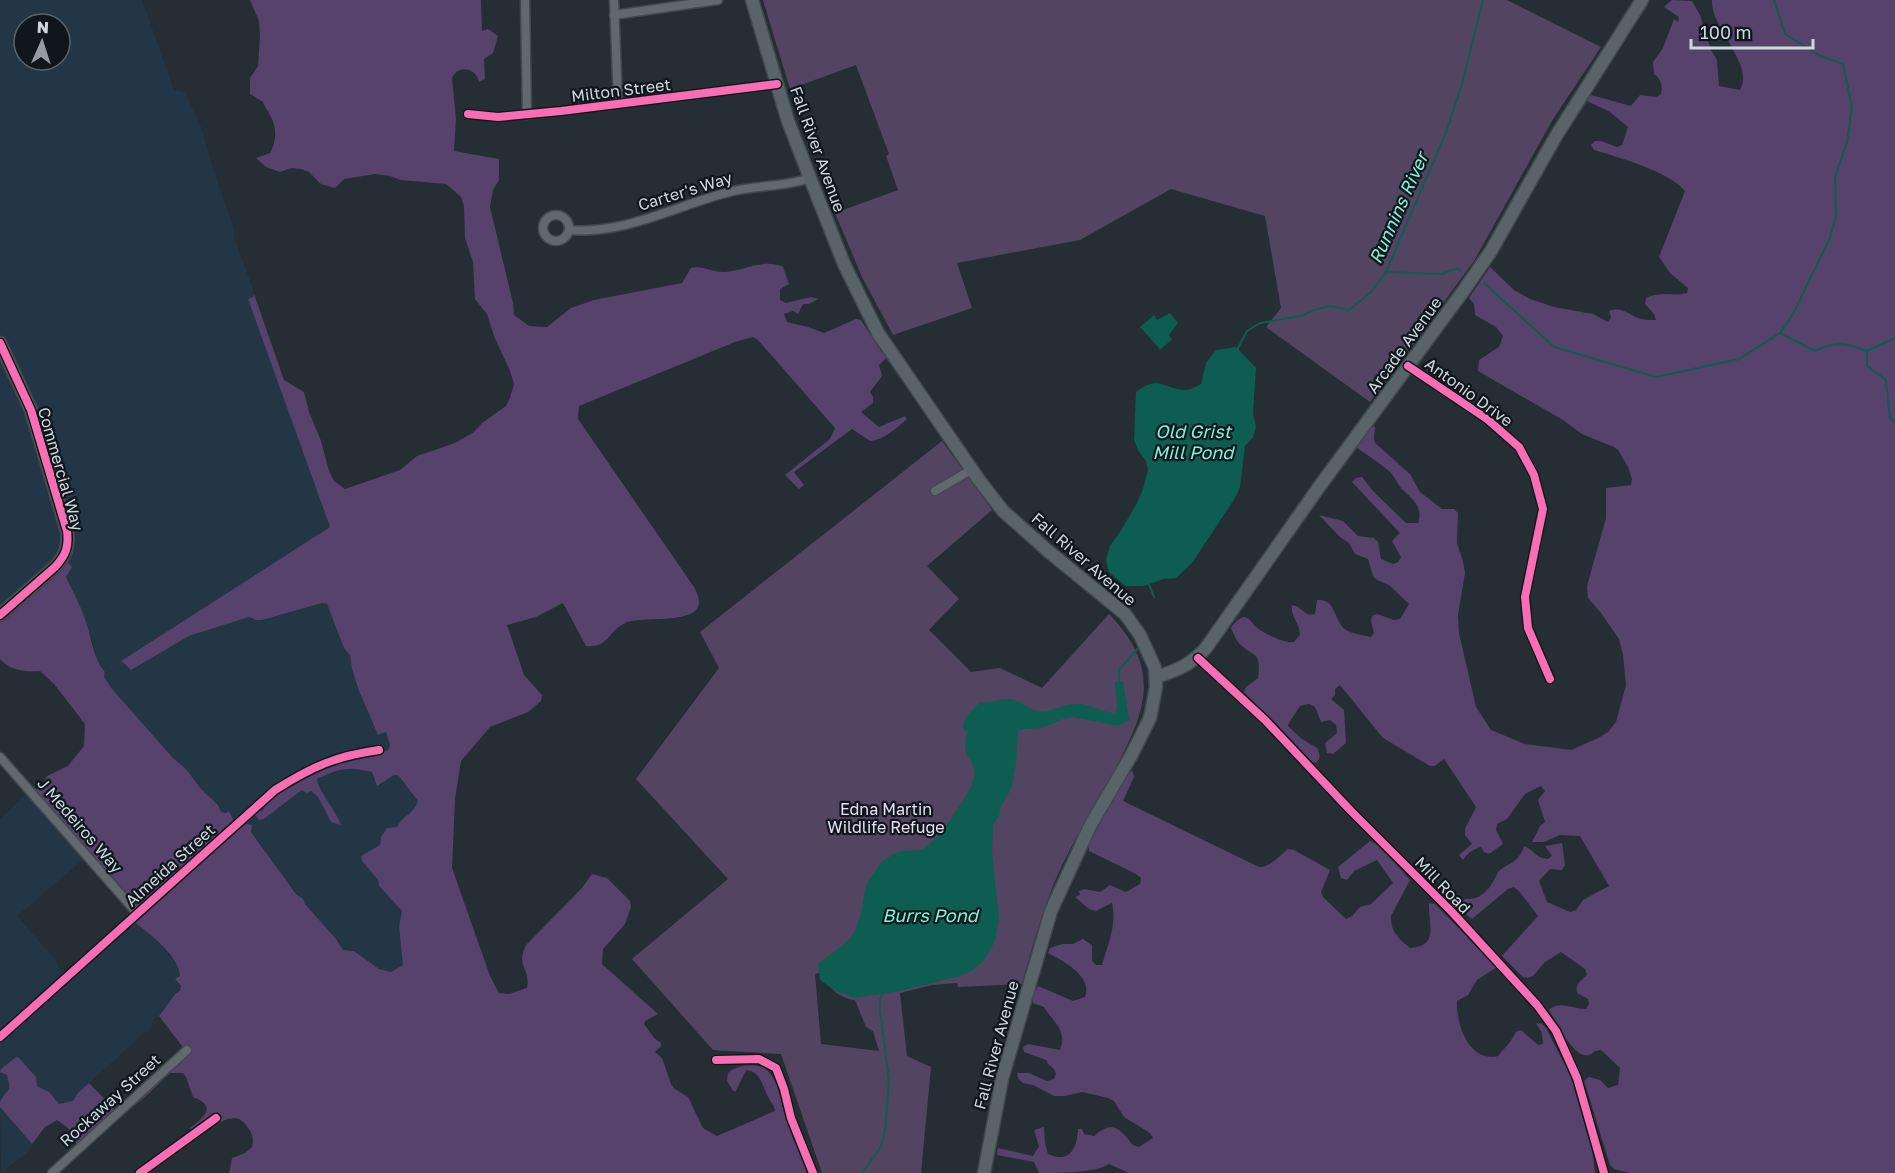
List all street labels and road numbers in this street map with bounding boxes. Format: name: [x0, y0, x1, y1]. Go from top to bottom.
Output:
street label: Milton Street: [570, 74, 672, 106]
street label: Fall River Avenue: [786, 83, 850, 215]
street label: Carter's Way: [635, 167, 735, 215]
street label: Arcade Avenue: [1362, 293, 1446, 397]
street label: Antonio Drive: [1421, 353, 1517, 431]
street label: Commercial Way: [34, 405, 88, 533]
street label: Fall River Avenue: [1028, 508, 1140, 610]
street label: J Medeiros Way: [33, 773, 127, 877]
street label: Almeida Street: [121, 820, 219, 910]
street label: Mill Road: [1411, 852, 1475, 918]
street label: Fall River Avenue: [969, 979, 1023, 1111]
street label: Rockaway Street: [56, 1050, 164, 1150]

